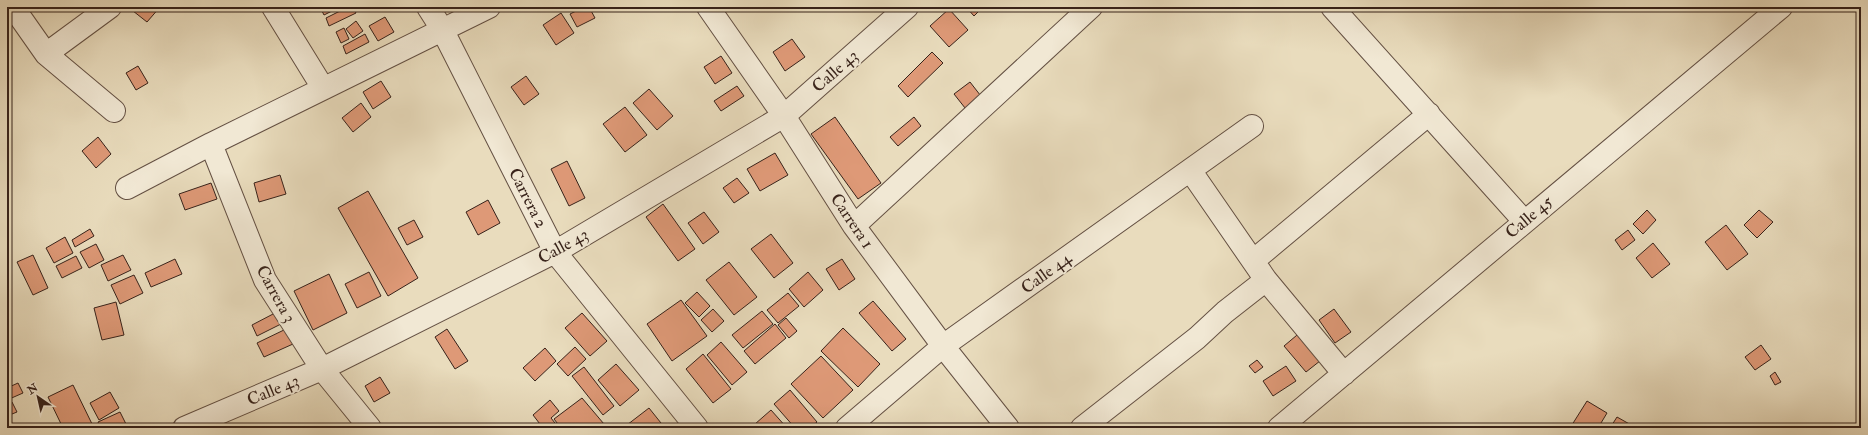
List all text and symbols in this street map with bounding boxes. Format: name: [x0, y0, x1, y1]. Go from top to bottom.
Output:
street label: Calle 43: [808, 45, 862, 97]
street label: Carrera 2: [504, 164, 552, 232]
street label: Carrera 1: [826, 189, 878, 253]
street label: Calle 45: [1501, 191, 1557, 243]
street label: Calle 43: [534, 224, 592, 268]
street label: Calle 44: [1017, 247, 1076, 298]
street label: Carrera 3: [252, 262, 300, 326]
street label: Calle 43: [244, 370, 302, 410]
north arrow: [18, 377, 58, 417]
text: N: [24, 380, 41, 398]

